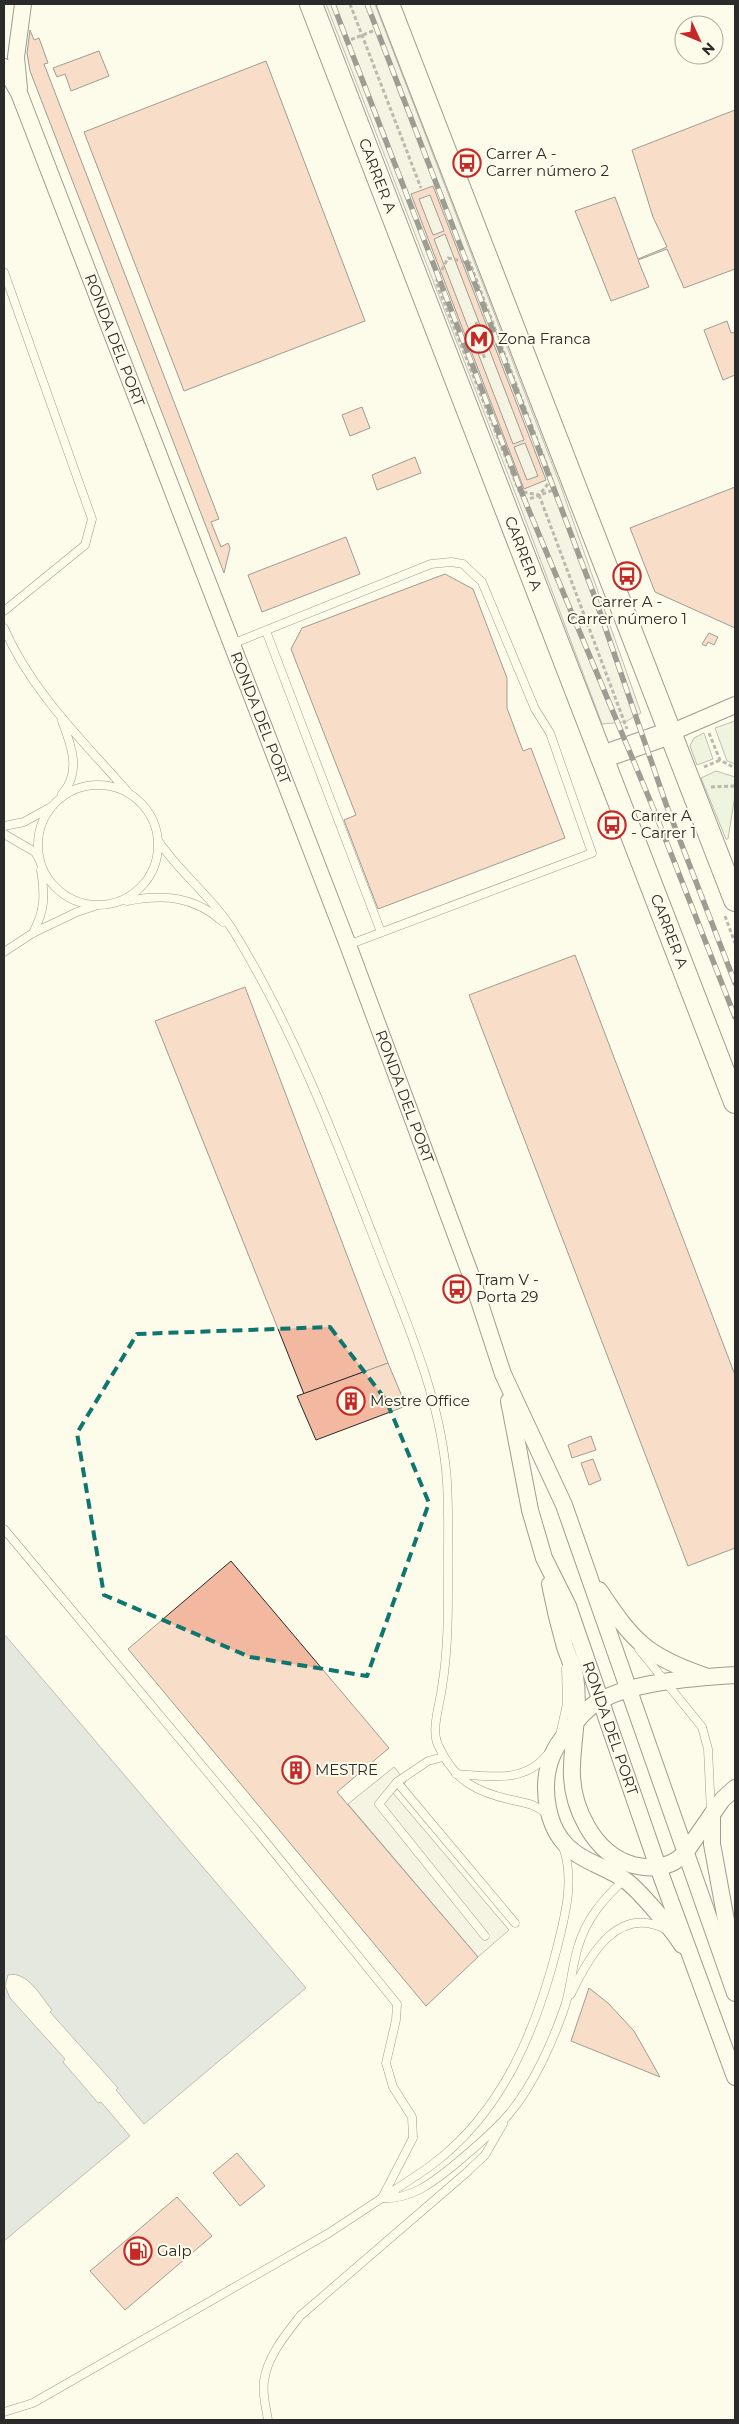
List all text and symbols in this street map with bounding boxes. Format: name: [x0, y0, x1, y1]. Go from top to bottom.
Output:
north arrow: [674, 15, 724, 65]
text: N: [698, 39, 719, 59]
street label: CARRER A: [355, 135, 401, 216]
place label: Carrer A - Carrer número 2: [486, 144, 609, 180]
bus stop icon: Carrer A - Carrer número 2: [452, 148, 482, 178]
street label: RONDA DEL PORT: [81, 271, 149, 409]
metro station icon: Zona Franca: [464, 324, 494, 354]
place label: Zona Franca: [498, 329, 591, 348]
street label: CARRER A: [501, 513, 547, 594]
bus stop icon: Carrer A - Carrer número 1: [612, 561, 642, 591]
place label: Carrer A - Carrer número 1: [567, 592, 687, 628]
street label: RONDA DEL PORT: [227, 649, 295, 787]
place label: Carrer A - Carrer 1: [631, 806, 696, 842]
bus stop icon: Carrer A - Carrer 1: [597, 810, 627, 840]
street label: CARRER A: [647, 891, 693, 971]
street label: RONDA DEL PORT: [371, 1027, 438, 1166]
place label: Tram V - Porta 29: [476, 1270, 539, 1306]
bus stop icon: Tram V - Porta 29: [442, 1274, 472, 1304]
building icon: Mestre Office: [336, 1386, 366, 1416]
place label: Mestre Office: [370, 1391, 470, 1410]
street label: RONDA DEL PORT: [579, 1659, 643, 1798]
building icon: MESTRE: [281, 1755, 311, 1785]
place label: MESTRE: [315, 1760, 378, 1779]
fuel station icon: Galp: [123, 2236, 153, 2266]
place label: Galp: [157, 2241, 192, 2260]

